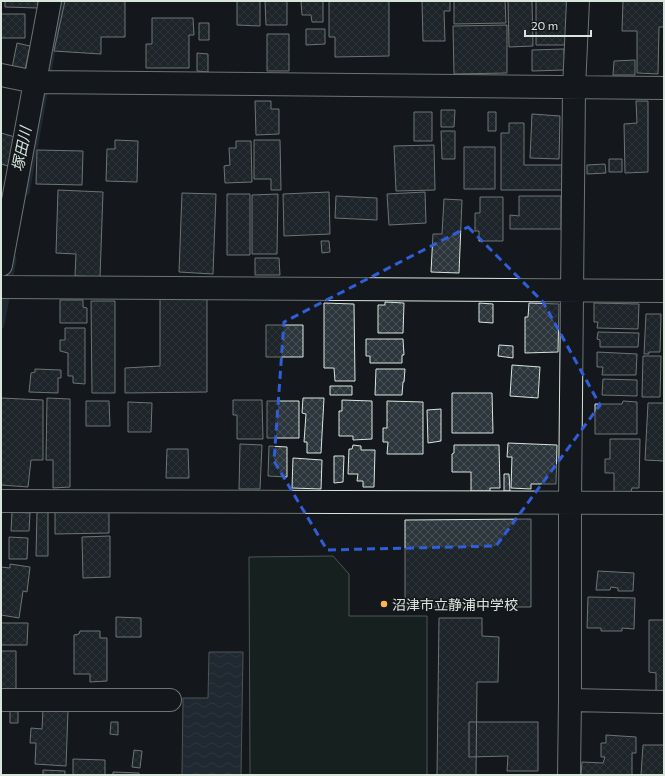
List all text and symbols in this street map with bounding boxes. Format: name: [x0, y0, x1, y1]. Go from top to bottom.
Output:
scale bar: [525, 12, 591, 38]
text: 20 m: [531, 18, 558, 32]
water label: 塚田川: [8, 123, 35, 173]
place label: 沼津市立静浦中学校: [392, 596, 518, 613]
marker: 沼津市立静浦中学校: [379, 599, 389, 609]

